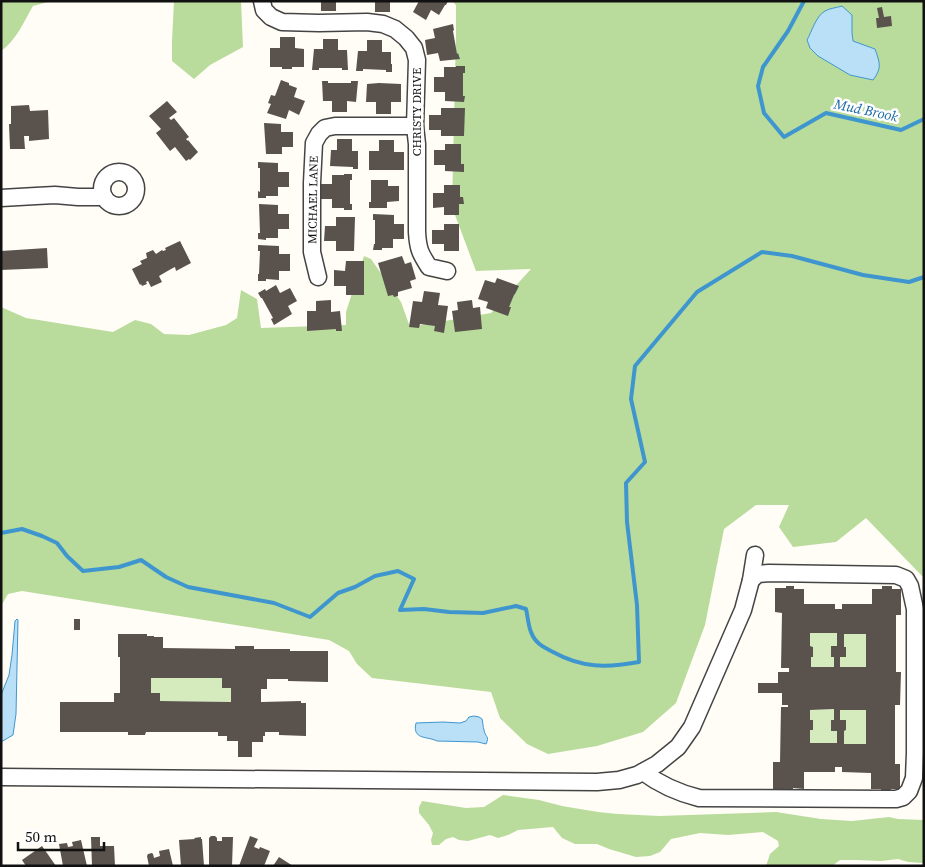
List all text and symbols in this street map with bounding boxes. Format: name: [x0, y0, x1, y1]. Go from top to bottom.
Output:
street label: CHRISTY DRIVE: [409, 68, 425, 156]
water label: Mud Brook: [831, 93, 900, 127]
street label: MICHAEL LANE: [304, 156, 322, 244]
scale bar: [18, 820, 104, 852]
text: 50 m: [25, 826, 57, 847]

